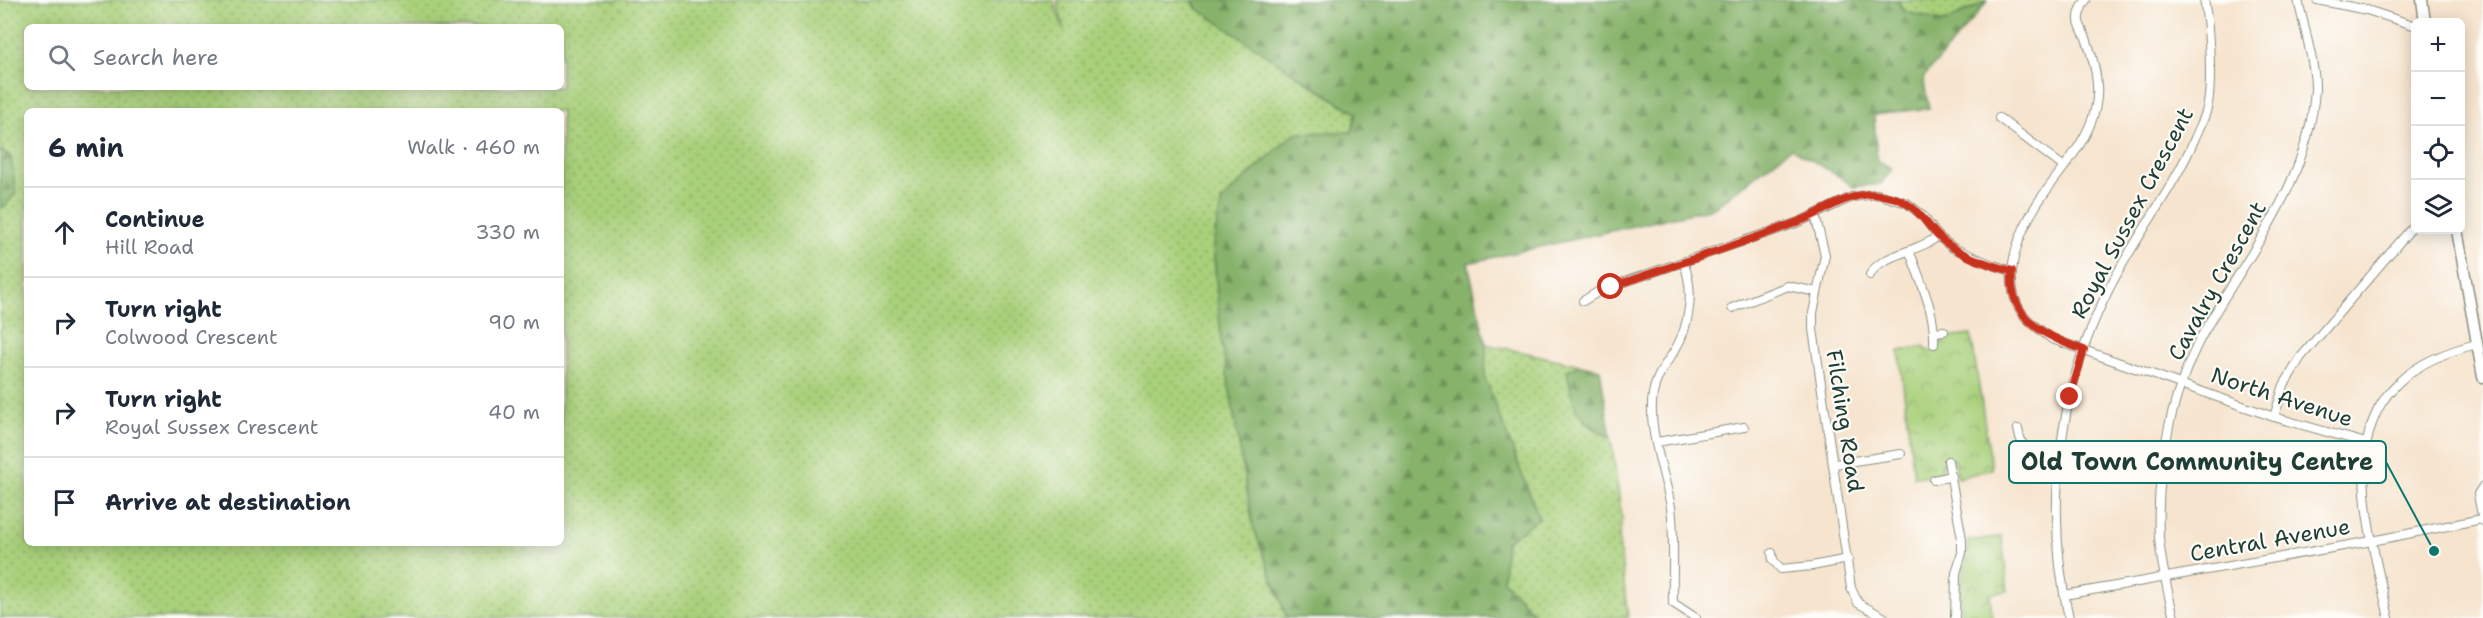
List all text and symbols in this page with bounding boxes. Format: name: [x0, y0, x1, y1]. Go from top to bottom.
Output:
map controls: [2411, 18, 2465, 234]
button: +: [2411, 18, 2465, 72]
search box: [24, 24, 564, 90]
icon: search: [45, 41, 78, 74]
text: Search here: [93, 43, 219, 72]
button: −: [2411, 72, 2465, 126]
street label: Royal Sussex Crescent: [2064, 102, 2200, 324]
button: locate: [2411, 126, 2465, 180]
text: 6 min: [48, 130, 124, 165]
text: Walk · 460 m: [407, 134, 540, 160]
button: layers: [2411, 180, 2465, 234]
street label: Cavalry Crescent: [2161, 196, 2273, 366]
text: Continue: [105, 205, 205, 234]
icon: ahead: [48, 216, 81, 249]
text: 330 m: [476, 219, 540, 245]
text: Hill Road: [105, 234, 194, 260]
route start: [1597, 273, 1623, 299]
text: Turn right: [105, 295, 222, 324]
icon: right: [48, 306, 81, 339]
text: 90 m: [488, 309, 540, 335]
text: Colwood Crescent: [105, 324, 278, 350]
street label: Filching Road: [1819, 348, 1871, 495]
street label: North Avenue: [2207, 360, 2357, 434]
route end: [2056, 383, 2082, 409]
text: Turn right: [105, 385, 222, 414]
icon: right: [48, 396, 81, 429]
text: 40 m: [488, 399, 540, 425]
text: Royal Sussex Crescent: [105, 414, 319, 440]
callout: Old Town Community Centre: [2009, 441, 2386, 483]
text: Old Town Community Centre: [2021, 446, 2373, 478]
icon: arrive: [48, 486, 81, 519]
text: Arrive at destination: [105, 488, 351, 517]
street label: Central Avenue: [2188, 512, 2352, 568]

